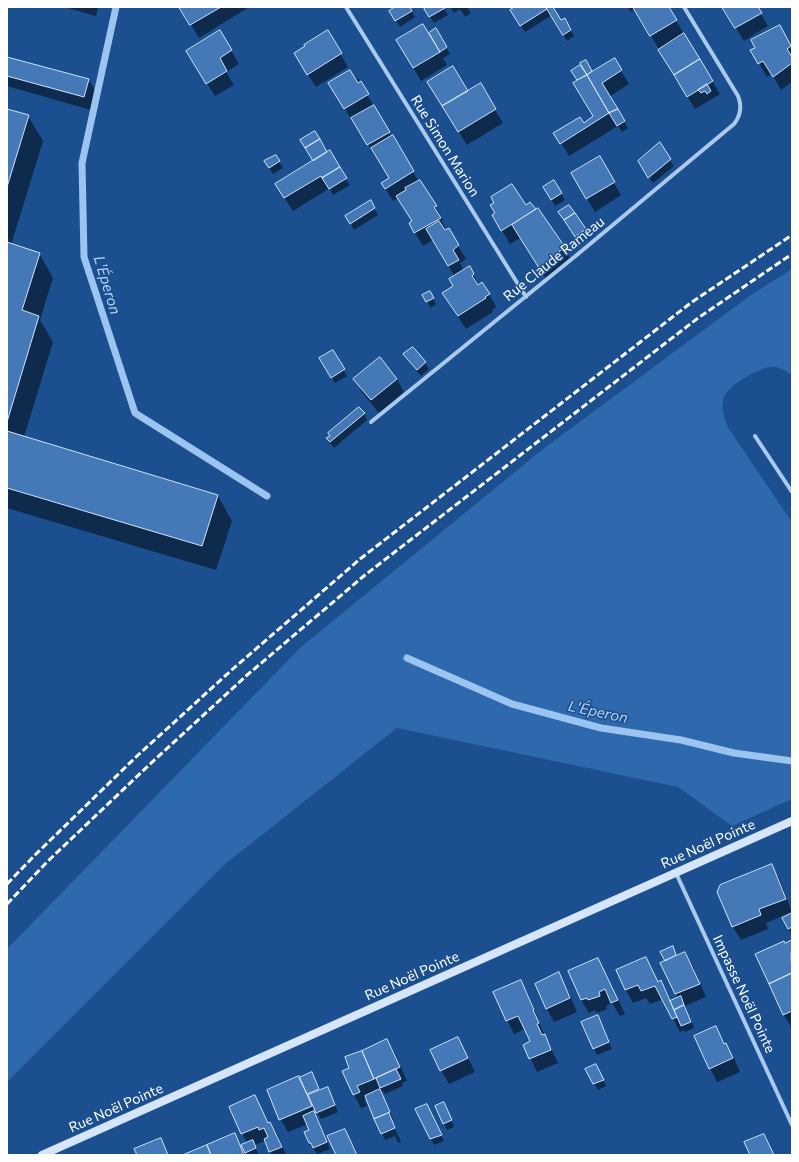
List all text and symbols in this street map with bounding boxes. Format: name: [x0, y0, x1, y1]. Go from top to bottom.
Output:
street label: Rue Simon Marion: [407, 92, 483, 200]
street label: Rue Claude Rameau: [500, 213, 608, 305]
water label: L'Éperon: [90, 253, 124, 317]
water label: L'Éperon: [566, 697, 630, 727]
street label: Rue Noël Pointe: [658, 816, 758, 872]
street label: Impasse Noël Pointe: [709, 932, 779, 1056]
street label: Rue Noël Pointe: [362, 948, 462, 1004]
street label: Rue Noël Pointe: [66, 1080, 166, 1136]

